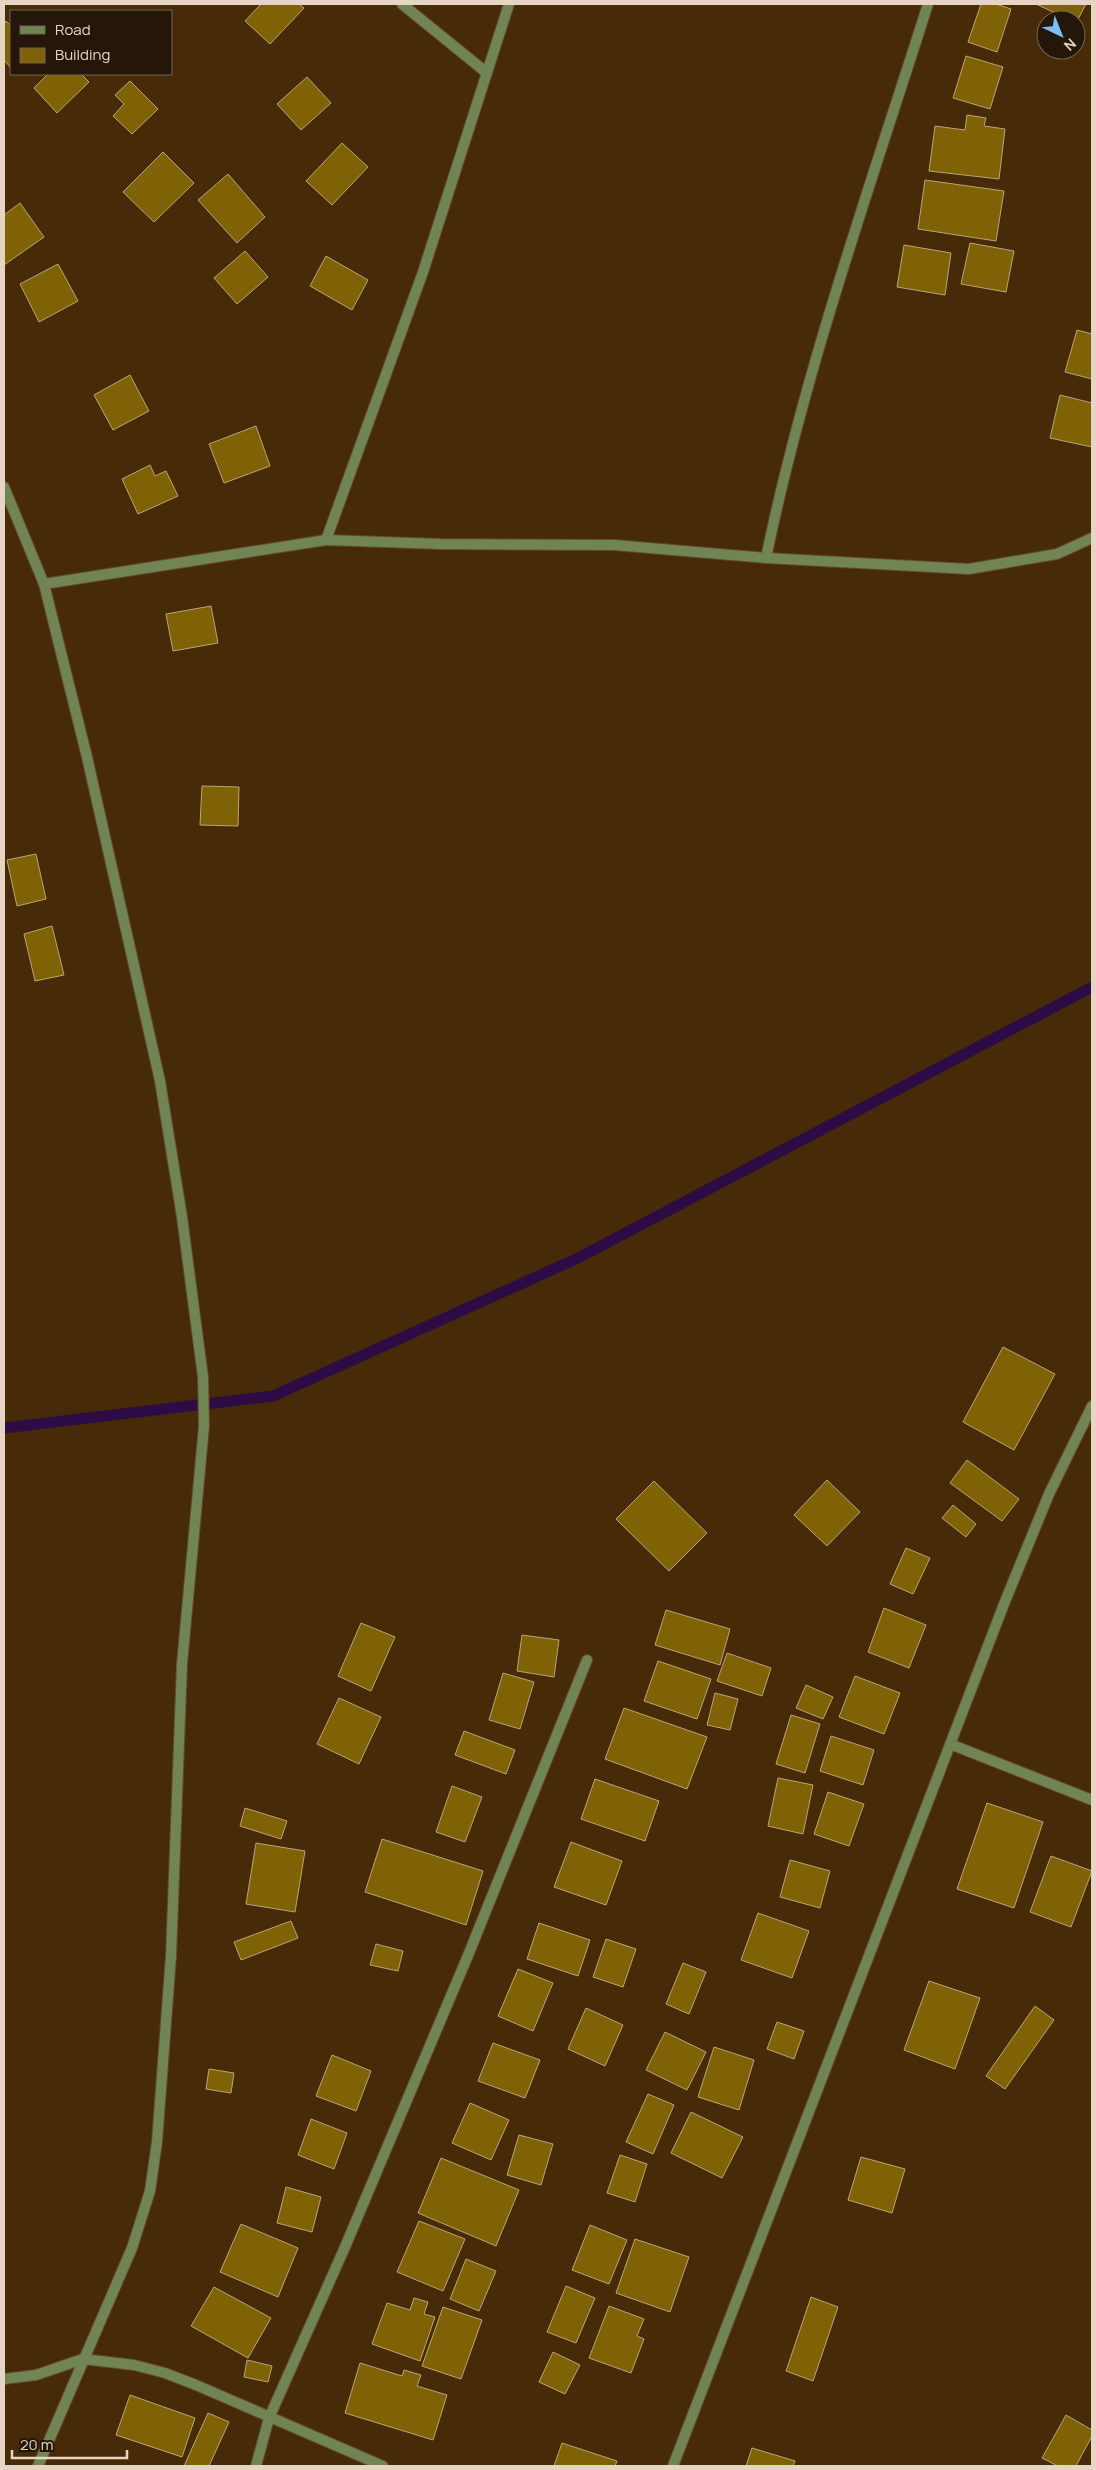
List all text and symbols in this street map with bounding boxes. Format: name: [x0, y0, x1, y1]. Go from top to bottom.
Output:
legend: [10, 10, 172, 75]
north arrow: [1036, 10, 1086, 60]
text: Road: [55, 19, 91, 40]
text: N: [1060, 34, 1080, 55]
text: Building: [55, 44, 110, 65]
scale bar: [12, 2428, 128, 2460]
text: 20 m: [20, 2434, 53, 2455]

